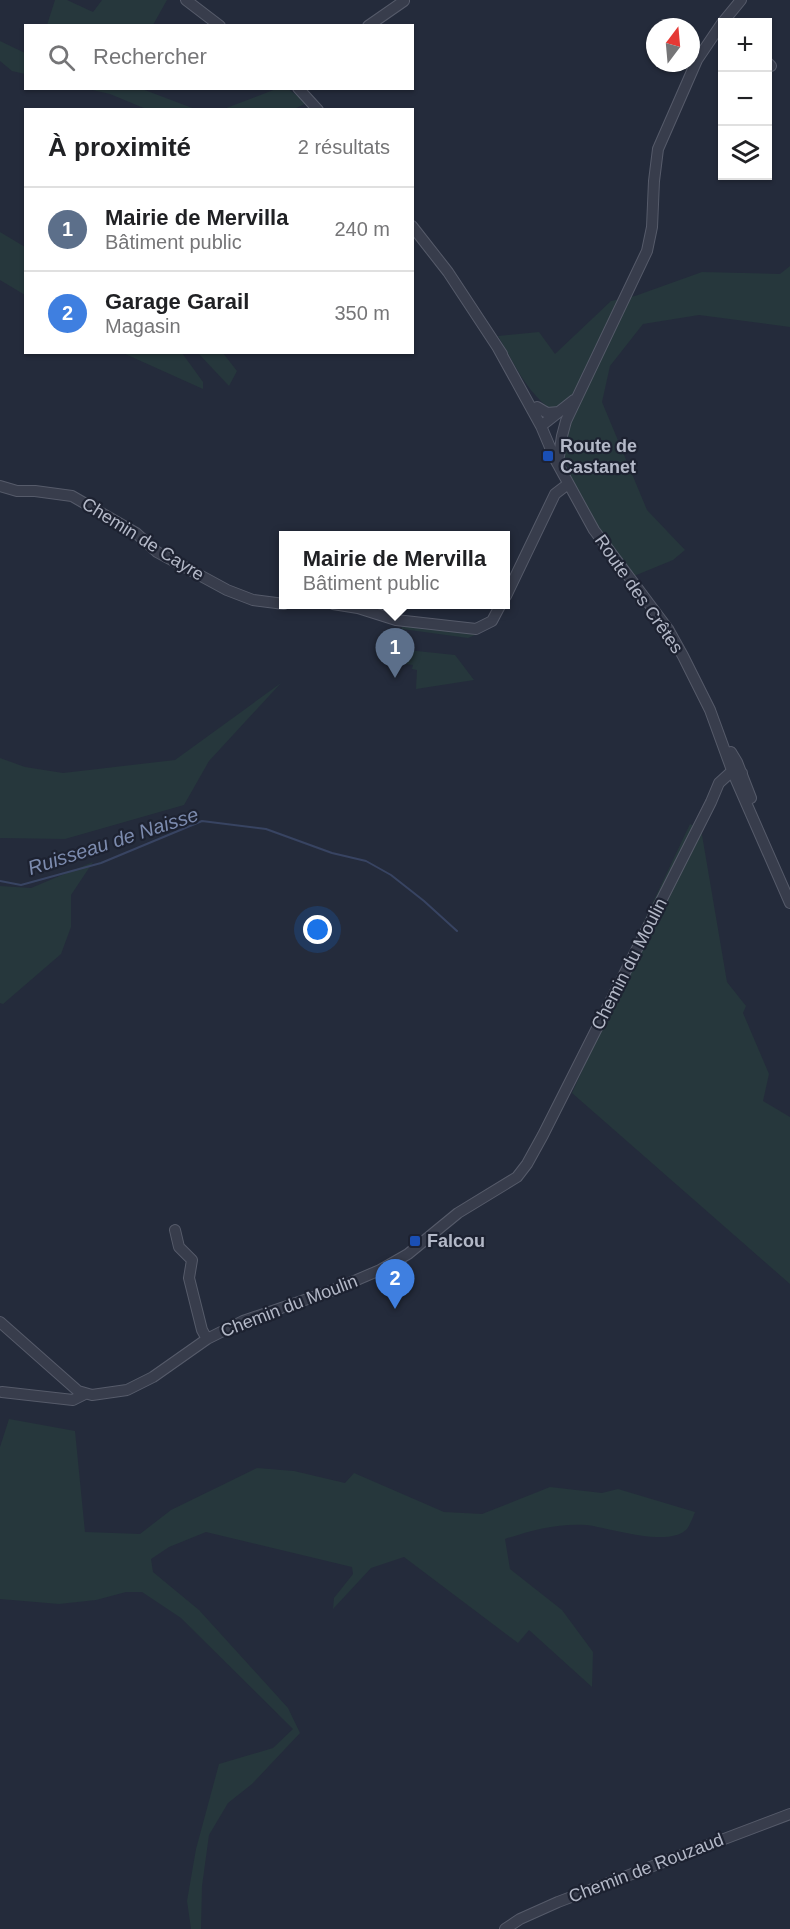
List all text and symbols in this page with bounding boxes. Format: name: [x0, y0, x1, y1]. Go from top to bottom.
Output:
north arrow: [646, 18, 700, 72]
map controls: [718, 18, 772, 180]
button: +: [718, 18, 772, 72]
search box: [24, 24, 414, 90]
icon: search: [45, 41, 78, 74]
text: Rechercher: [93, 44, 207, 69]
button: −: [718, 72, 772, 126]
button: layers: [718, 126, 772, 180]
text: À proximité: [48, 132, 191, 162]
text: 2 résultats: [298, 136, 390, 158]
text: Mairie de Mervilla: [105, 205, 288, 230]
text: 1: [62, 218, 73, 240]
text: 240 m: [334, 218, 390, 240]
text: Bâtiment public: [105, 231, 242, 253]
text: Garage Garail: [105, 289, 249, 314]
text: 2: [62, 302, 73, 324]
text: 350 m: [334, 302, 390, 324]
text: Magasin: [105, 315, 181, 337]
place label: Route de Castanet: [560, 436, 637, 477]
marker: Route de Castanet: [541, 449, 555, 463]
street label: Chemin de Cayre: [78, 493, 208, 585]
popup: [279, 531, 510, 609]
street label: Route des Crêtes: [591, 531, 687, 657]
text: Mairie de Mervilla: [303, 546, 486, 571]
text: Bâtiment public: [303, 572, 440, 594]
pin: 1: [376, 628, 414, 678]
water label: Ruisseau de Naisse: [25, 803, 201, 879]
street label: Chemin du Moulin: [587, 895, 671, 1033]
your location: [303, 915, 332, 944]
place label: Falcou: [427, 1231, 485, 1251]
marker: Falcou: [408, 1234, 422, 1248]
pin: 2: [376, 1260, 414, 1309]
street label: Chemin du Moulin: [218, 1271, 360, 1341]
street label: Chemin de Rouzaud: [566, 1829, 726, 1907]

